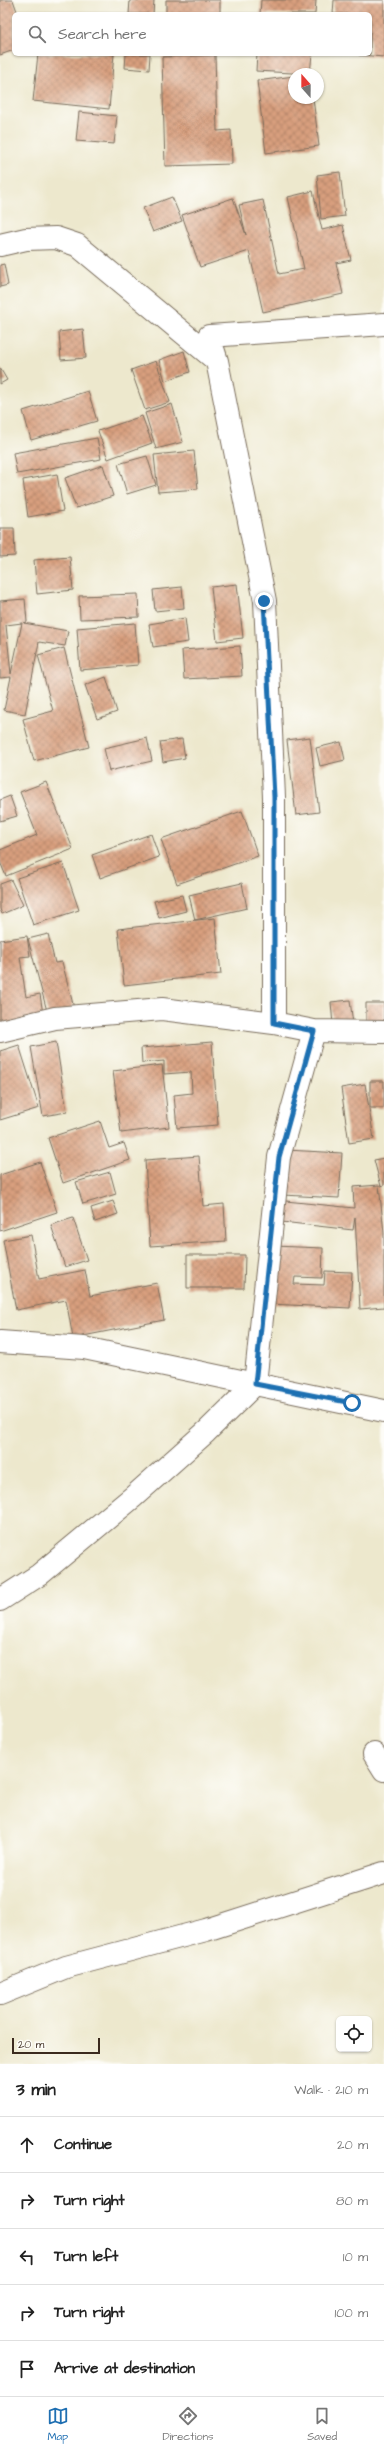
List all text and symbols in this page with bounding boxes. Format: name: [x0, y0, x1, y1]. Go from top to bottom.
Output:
search box: [12, 12, 372, 56]
icon: search: [26, 23, 48, 45]
text: Search here: [58, 24, 147, 45]
north arrow: [288, 68, 324, 104]
route end: [255, 592, 273, 610]
route start: [343, 1394, 361, 1412]
map controls: [336, 2016, 372, 2052]
button: locate: [336, 2016, 372, 2052]
scale bar: [12, 2036, 100, 2055]
text: 20 m: [18, 2037, 44, 2052]
text: 3 min: [16, 2078, 56, 2102]
text: Walk · 210 m: [294, 2081, 368, 2099]
icon: ahead: [16, 2134, 38, 2156]
text: Continue: [54, 2134, 112, 2155]
text: 20 m: [337, 2136, 368, 2154]
icon: right: [16, 2190, 38, 2212]
text: Turn right: [54, 2190, 125, 2211]
text: 80 m: [336, 2192, 368, 2210]
icon: left: [16, 2246, 38, 2268]
text: Turn left: [54, 2246, 118, 2267]
text: 10 m: [343, 2248, 368, 2266]
icon: right: [16, 2302, 38, 2324]
text: Turn right: [54, 2302, 125, 2323]
text: 100 m: [335, 2304, 368, 2322]
icon: arrive: [16, 2358, 38, 2380]
text: Arrive at destination: [54, 2358, 195, 2379]
tab: Map: [47, 2405, 69, 2444]
tab: Directions: [162, 2405, 214, 2444]
tab: Saved: [307, 2405, 337, 2444]

